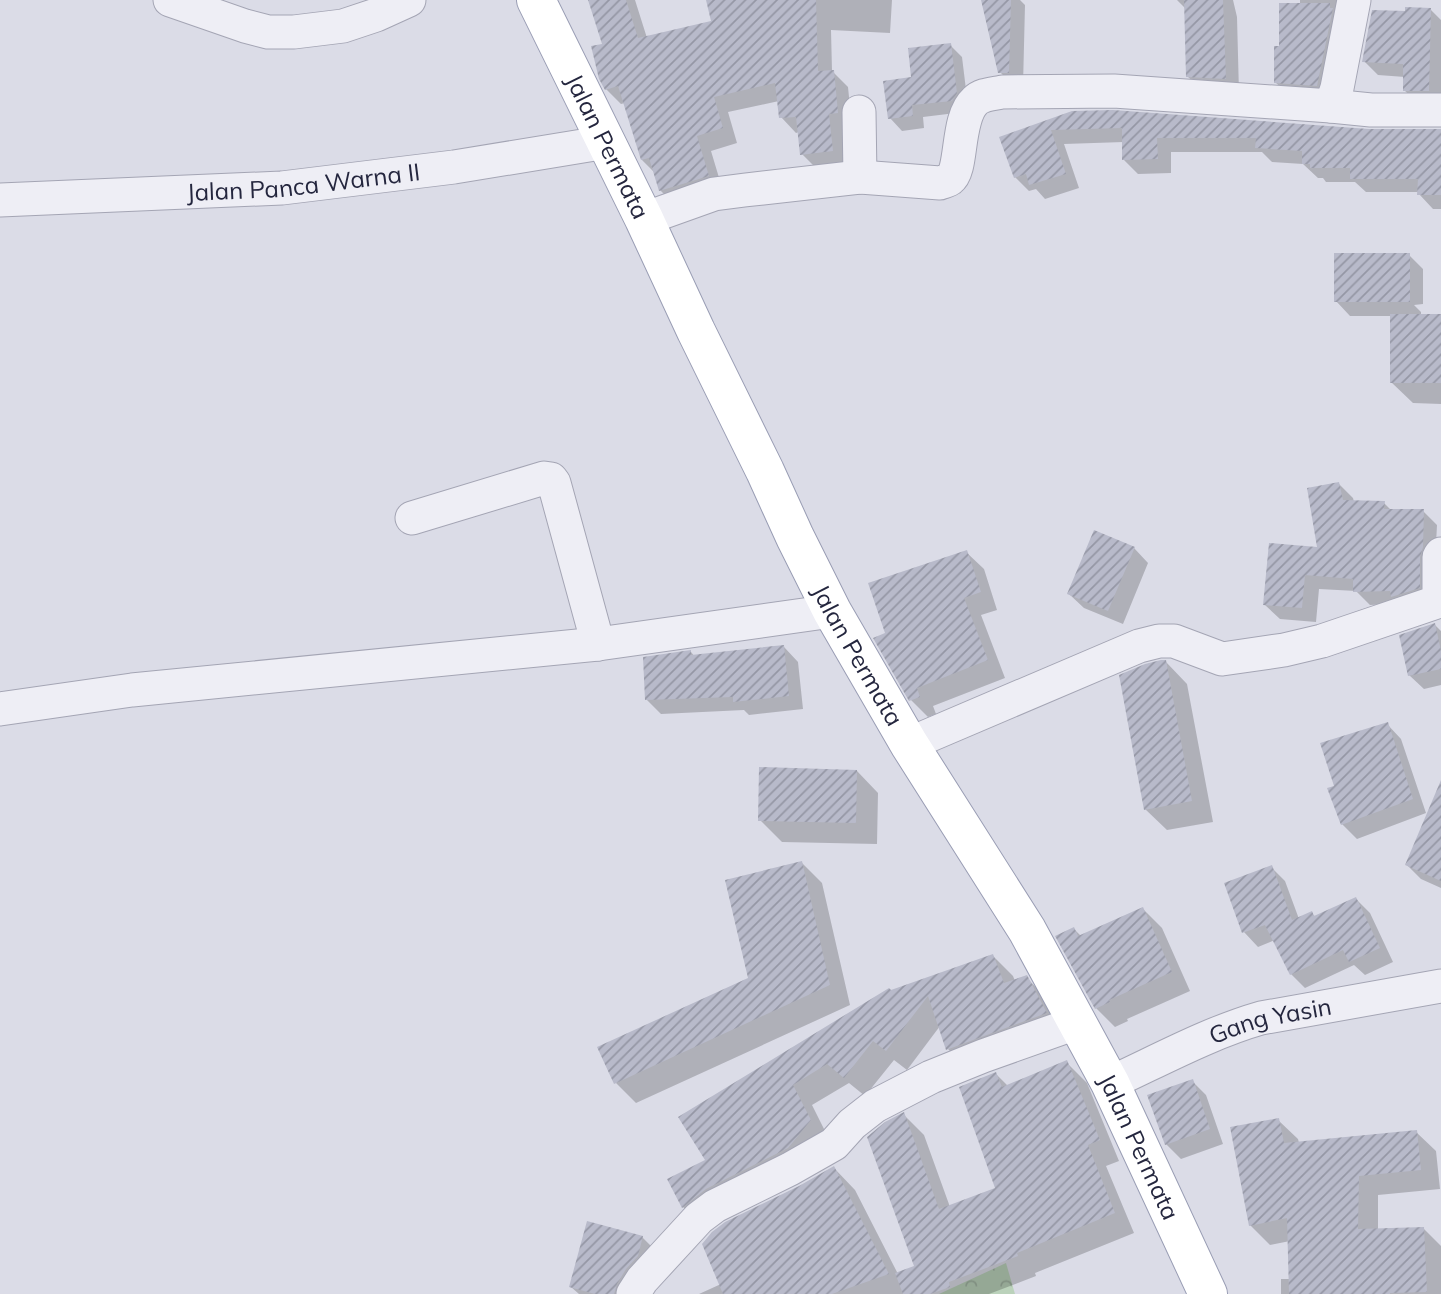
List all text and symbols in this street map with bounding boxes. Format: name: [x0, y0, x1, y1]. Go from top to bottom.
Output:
street label: Jalan Permata: [560, 69, 656, 224]
street label: Jalan Panca Warna II: [186, 156, 422, 207]
street label: Jalan Permata: [806, 579, 910, 731]
street label: Gang Yasin: [1204, 991, 1334, 1050]
street label: Jalan Permata: [1093, 1068, 1186, 1224]

